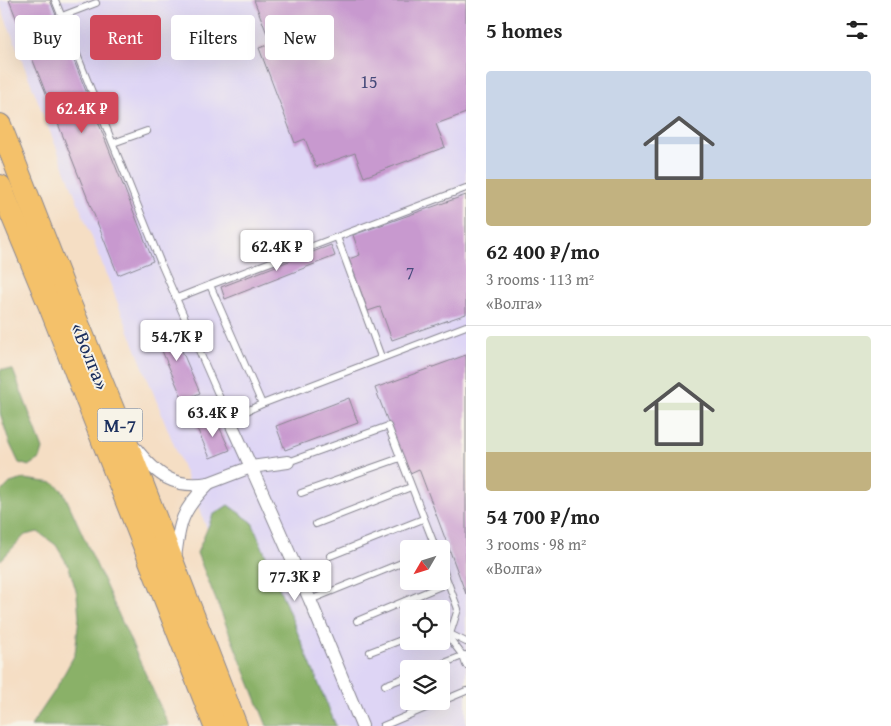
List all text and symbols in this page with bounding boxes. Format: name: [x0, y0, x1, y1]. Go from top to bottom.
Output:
chip: Buy: [15, 15, 80, 60]
chip: Rent: [90, 15, 161, 60]
chip: Filters: [171, 15, 255, 60]
chip: New: [265, 15, 334, 60]
text: 5 homes: [486, 15, 562, 46]
icon: filters: [843, 16, 871, 44]
house number: 15: [360, 68, 378, 95]
pin: 62.4K ₽: [36, 92, 128, 134]
text: 62.4K ₽: [56, 96, 108, 120]
icon: home: [634, 103, 724, 193]
pin: 62.4K ₽: [231, 230, 323, 272]
text: 62.4K ₽: [251, 234, 303, 258]
text: 62 400 ₽/mo: [486, 236, 600, 267]
house number: 7: [406, 259, 414, 286]
text: 3 rooms · 113 m²: [486, 267, 594, 291]
text: «Волга»: [486, 291, 542, 315]
street label: «Волга»: [64, 318, 118, 394]
pin: 54.7K ₽: [131, 320, 223, 362]
text: 54.7K ₽: [151, 324, 203, 348]
icon: home: [634, 369, 724, 459]
pin: 63.4K ₽: [167, 396, 259, 438]
text: 63.4K ₽: [187, 400, 239, 424]
road number: М-7: [98, 408, 142, 442]
text: 54 700 ₽/mo: [486, 501, 600, 532]
text: 3 rooms · 98 m²: [486, 532, 586, 556]
north arrow: [400, 540, 450, 590]
map controls: [400, 540, 450, 710]
text: «Волга»: [486, 556, 542, 580]
pin: 77.3K ₽: [249, 560, 341, 602]
text: 77.3K ₽: [269, 564, 321, 588]
button: locate: [400, 600, 450, 650]
button: layers: [400, 660, 450, 710]

